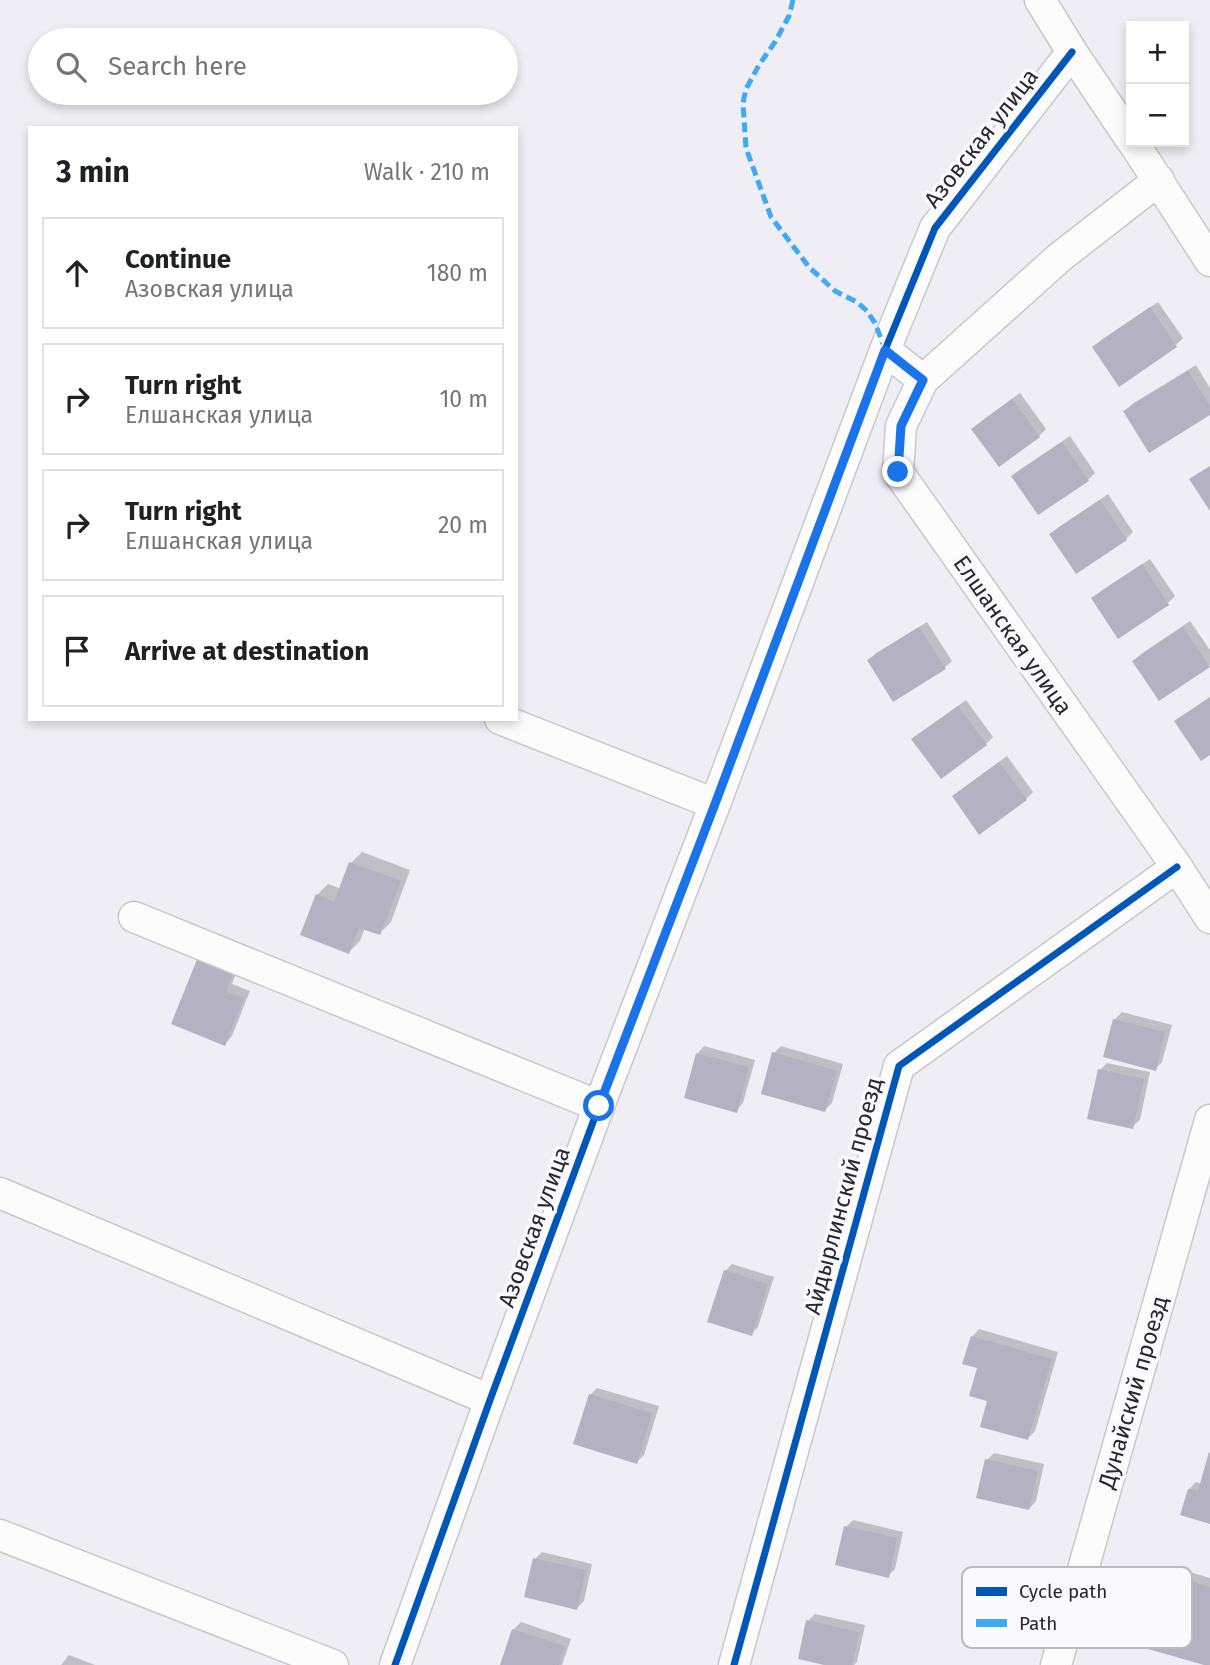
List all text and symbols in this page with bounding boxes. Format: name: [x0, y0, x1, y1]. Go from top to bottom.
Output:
map controls: [1126, 21, 1189, 147]
button: +: [1126, 21, 1189, 84]
search box: [28, 28, 518, 105]
icon: search: [52, 48, 90, 86]
text: Search here: [108, 51, 247, 82]
street label: Азовская улица: [918, 63, 1044, 213]
button: −: [1126, 84, 1189, 147]
text: 3 min: [56, 154, 130, 190]
text: Walk · 210 m: [364, 158, 490, 186]
text: Continue: [125, 244, 231, 275]
icon: ahead: [58, 254, 96, 292]
text: 180 m: [427, 259, 488, 287]
text: Азовская улица: [125, 275, 294, 303]
text: Turn right: [125, 370, 242, 401]
icon: right: [58, 380, 96, 418]
text: 10 m: [439, 385, 488, 413]
text: Елшанская улица: [125, 401, 313, 429]
route end: [882, 456, 913, 487]
text: Turn right: [125, 496, 242, 527]
icon: right: [58, 506, 96, 544]
text: 20 m: [438, 511, 488, 539]
text: Елшанская улица: [125, 527, 313, 555]
street label: Елшанская улица: [948, 550, 1078, 720]
icon: arrive: [58, 632, 96, 670]
text: Arrive at destination: [125, 636, 369, 667]
street label: Айдырлинский проезд: [798, 1074, 888, 1318]
route start: [583, 1090, 614, 1121]
street label: Азовская улица: [492, 1143, 576, 1311]
street label: Дунайский проезд: [1092, 1293, 1174, 1492]
legend: [962, 1567, 1192, 1648]
text: Cycle path: [1019, 1580, 1107, 1603]
text: Path: [1019, 1612, 1057, 1635]

